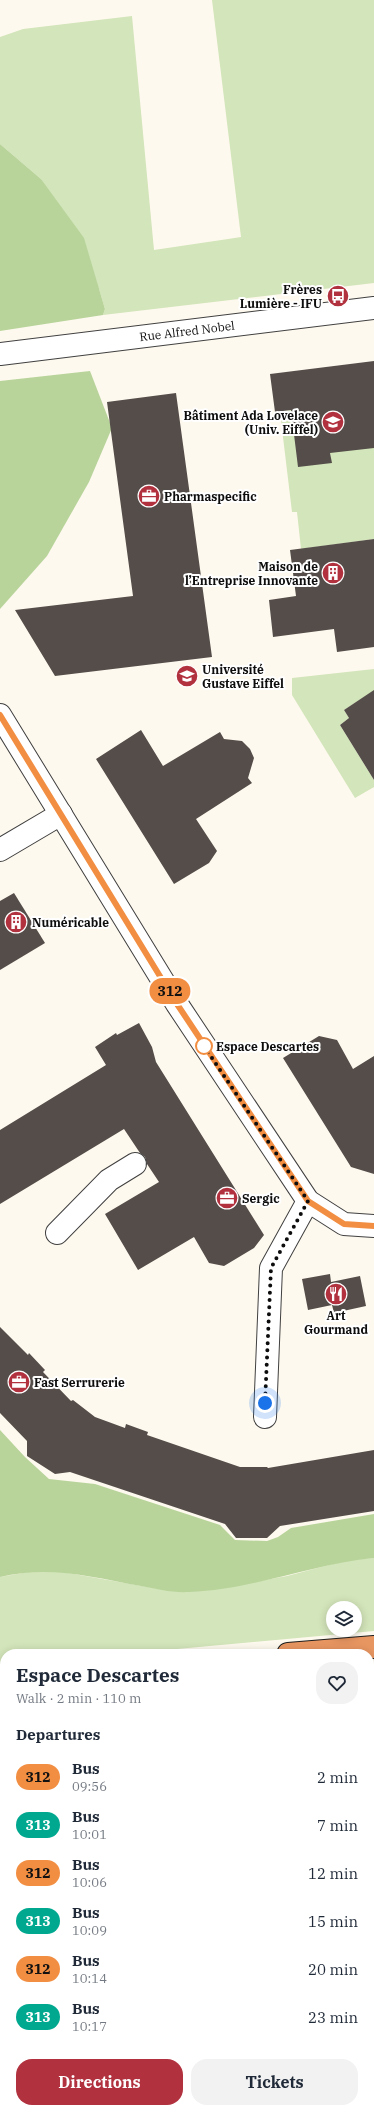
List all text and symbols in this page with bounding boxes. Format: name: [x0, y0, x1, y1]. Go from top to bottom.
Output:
place label: Frères Lumière - IFU: [240, 282, 322, 311]
bus stop icon: Frères Lumière - IFU: [325, 283, 351, 309]
street label: Rue Alfred Nobel: [139, 318, 236, 344]
place label: Bâtiment Ada Lovelace (Univ. Eiffel): [183, 408, 318, 437]
school or university icon: Bâtiment Ada Lovelace (Univ. Eiffel): [320, 409, 346, 435]
office icon: Pharmaspecific: [136, 483, 162, 509]
place label: Pharmaspecific: [164, 489, 257, 504]
place label: Maison de l’Entreprise Innovante: [185, 559, 318, 588]
building icon: Maison de l’Entreprise Innovante: [320, 560, 346, 586]
place label: Université Gustave Eiffel: [202, 662, 284, 691]
school or university icon: Université Gustave Eiffel: [174, 663, 200, 689]
building icon: Numéricable: [3, 909, 29, 935]
place label: Numéricable: [32, 915, 109, 930]
line badge: 312: [147, 978, 193, 1004]
text: 312: [157, 982, 183, 1000]
marker: Espace Descartes: [195, 1037, 213, 1055]
place label: Espace Descartes: [216, 1039, 319, 1054]
office icon: Sergic: [214, 1185, 240, 1211]
place label: Sergic: [242, 1191, 280, 1206]
restaurant icon: Art Gourmand: [323, 1281, 349, 1307]
place label: Art Gourmand: [304, 1308, 368, 1337]
office icon: Fast Serrurerie: [6, 1369, 32, 1395]
place label: Fast Serrurerie: [34, 1375, 125, 1390]
your location: [255, 1393, 275, 1413]
map controls: [326, 1601, 362, 1637]
button: layers: [326, 1601, 362, 1637]
button: heart: [316, 1662, 358, 1704]
text: Espace Descartes: [16, 1663, 179, 1687]
text: Walk · 2 min · 110 m: [16, 1690, 141, 1707]
text: Departures: [16, 1725, 100, 1744]
text: Bus: [72, 1759, 100, 1778]
text: 312: [25, 1768, 51, 1786]
text: 2 min: [317, 1768, 358, 1787]
text: 09:56: [72, 1778, 107, 1795]
text: Bus: [72, 1807, 100, 1826]
text: 313: [25, 1816, 51, 1834]
text: 7 min: [317, 1816, 358, 1835]
text: 10:01: [72, 1826, 107, 1843]
text: Bus: [72, 1855, 100, 1874]
text: 312: [25, 1864, 51, 1882]
text: 12 min: [308, 1864, 358, 1883]
text: 10:06: [72, 1874, 107, 1891]
text: Bus: [72, 1903, 100, 1922]
text: 313: [25, 1912, 51, 1930]
text: 15 min: [308, 1912, 358, 1931]
text: 10:09: [72, 1922, 107, 1939]
text: Bus: [72, 1951, 100, 1970]
text: 312: [25, 1960, 51, 1978]
text: 20 min: [308, 1960, 358, 1979]
text: 10:14: [72, 1970, 107, 1987]
text: Bus: [72, 1999, 100, 2018]
text: 313: [25, 2008, 51, 2026]
text: 23 min: [308, 2008, 358, 2027]
text: 10:17: [72, 2018, 107, 2035]
button: Directions: [16, 2059, 183, 2105]
button: Tickets: [191, 2059, 358, 2105]

